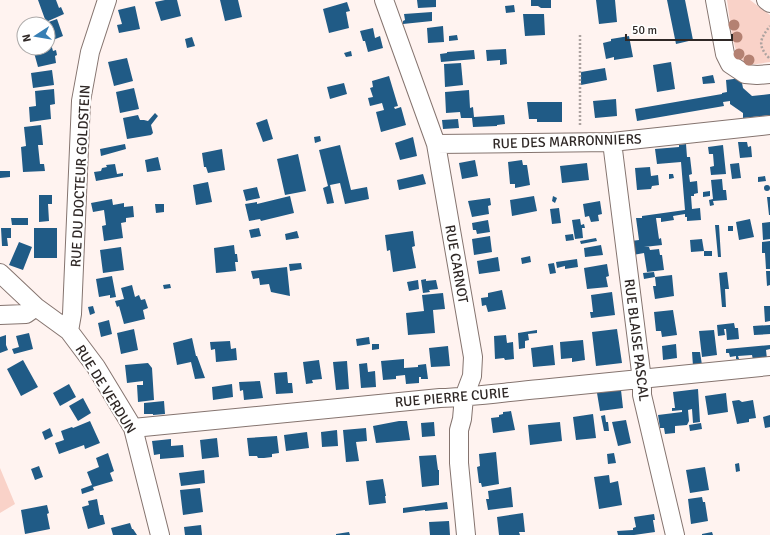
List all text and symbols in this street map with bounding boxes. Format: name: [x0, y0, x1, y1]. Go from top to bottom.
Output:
north arrow: [16, 16, 56, 56]
scale bar: [626, 16, 732, 42]
text: 50 m: [632, 23, 657, 38]
text: N: [20, 33, 34, 43]
street label: RUE DU DOCTEUR GOLDSTEIN: [67, 84, 94, 268]
street label: RUE DES MARRONNIERS: [492, 130, 642, 153]
street label: RUE CARNOT: [441, 224, 472, 305]
street label: RUE BLAISE PASCAL: [621, 278, 652, 402]
street label: RUE DE VERDUN: [72, 342, 140, 437]
street label: RUE PIERRE CURIE: [394, 384, 510, 411]

